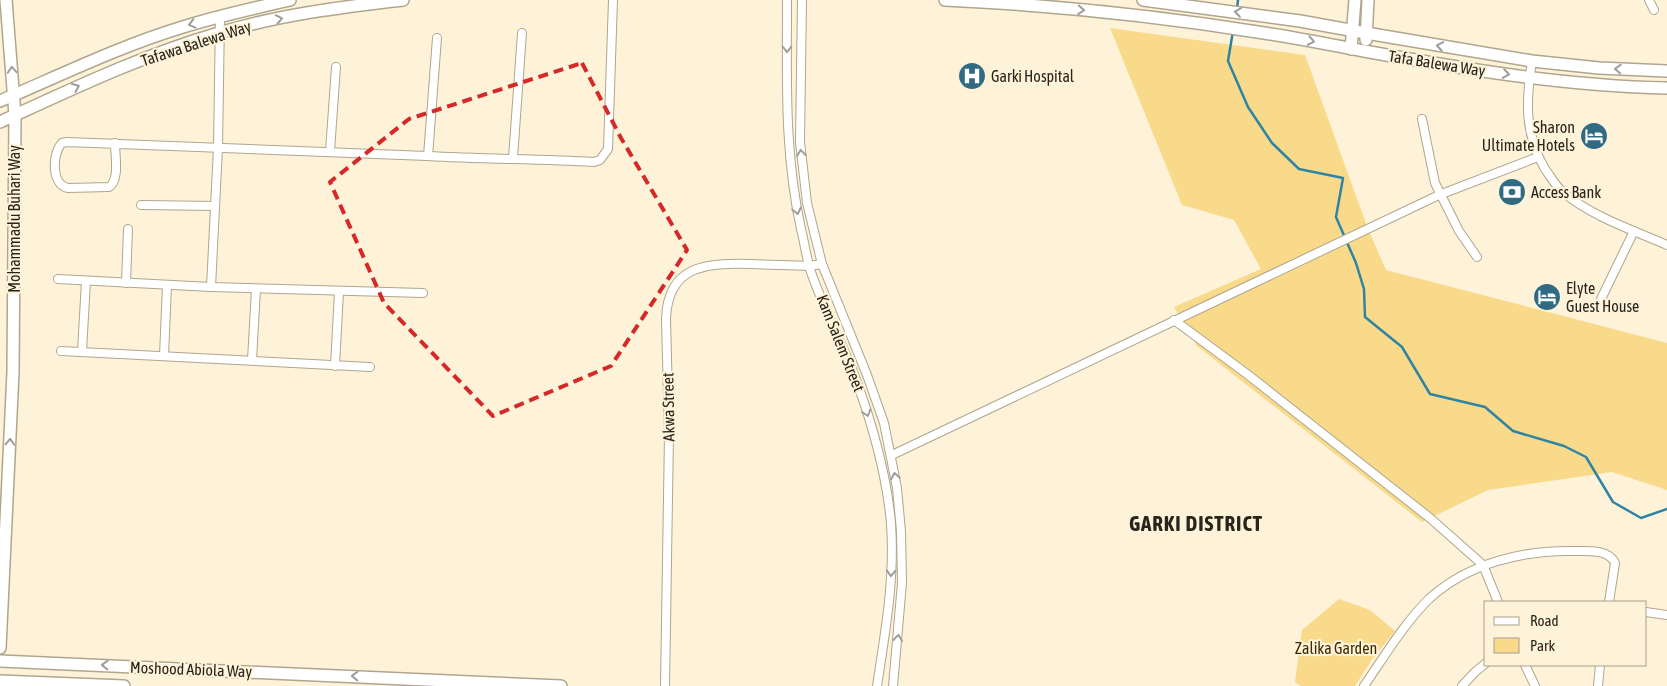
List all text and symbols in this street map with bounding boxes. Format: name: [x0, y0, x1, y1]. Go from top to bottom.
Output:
one-way arrow: [1077, 5, 1085, 16]
one-way arrow: [1234, 7, 1243, 17]
one-way arrow: [275, 14, 284, 24]
street label: Tafawa Balewa Way: [139, 17, 254, 70]
one-way arrow: [188, 18, 196, 29]
one-way arrow: [1307, 35, 1316, 46]
one-way arrow: [1435, 42, 1444, 52]
one-way arrow: [782, 45, 792, 53]
street label: Tafa Balewa Way: [1387, 46, 1487, 81]
hospital icon: Garki Hospital: [957, 61, 987, 91]
one-way arrow: [1614, 63, 1622, 74]
one-way arrow: [6, 66, 17, 74]
place label: Garki Hospital: [991, 67, 1075, 86]
one-way arrow: [1502, 68, 1510, 79]
one-way arrow: [71, 82, 80, 93]
place label: Sharon Ultimate Hotels: [1482, 118, 1575, 154]
hotel icon: Sharon Ultimate Hotels: [1579, 121, 1609, 151]
street label: Mohammadu Buhari Way: [5, 145, 24, 293]
one-way arrow: [796, 149, 807, 157]
bank icon: Access Bank: [1497, 177, 1527, 207]
place label: Access Bank: [1531, 183, 1601, 201]
one-way arrow: [791, 206, 802, 215]
place label: Elyte Guest House: [1566, 279, 1639, 315]
hotel icon: Elyte Guest House: [1532, 282, 1562, 312]
street label: Kam Salem Street: [813, 292, 869, 394]
street label: Akwa Street: [658, 372, 678, 442]
one-way arrow: [862, 408, 872, 417]
one-way arrow: [4, 438, 15, 446]
one-way arrow: [891, 471, 901, 480]
district label: GARKI DISTRICT: [1129, 511, 1263, 535]
one-way arrow: [885, 569, 896, 577]
legend: [1484, 601, 1647, 666]
text: Road: [1530, 612, 1559, 629]
one-way arrow: [892, 633, 903, 641]
text: Park: [1530, 637, 1555, 654]
park label: Zalika Garden: [1295, 639, 1377, 657]
street label: Moshood Abiola Way: [130, 658, 253, 681]
one-way arrow: [101, 660, 109, 671]
one-way arrow: [351, 671, 359, 682]

